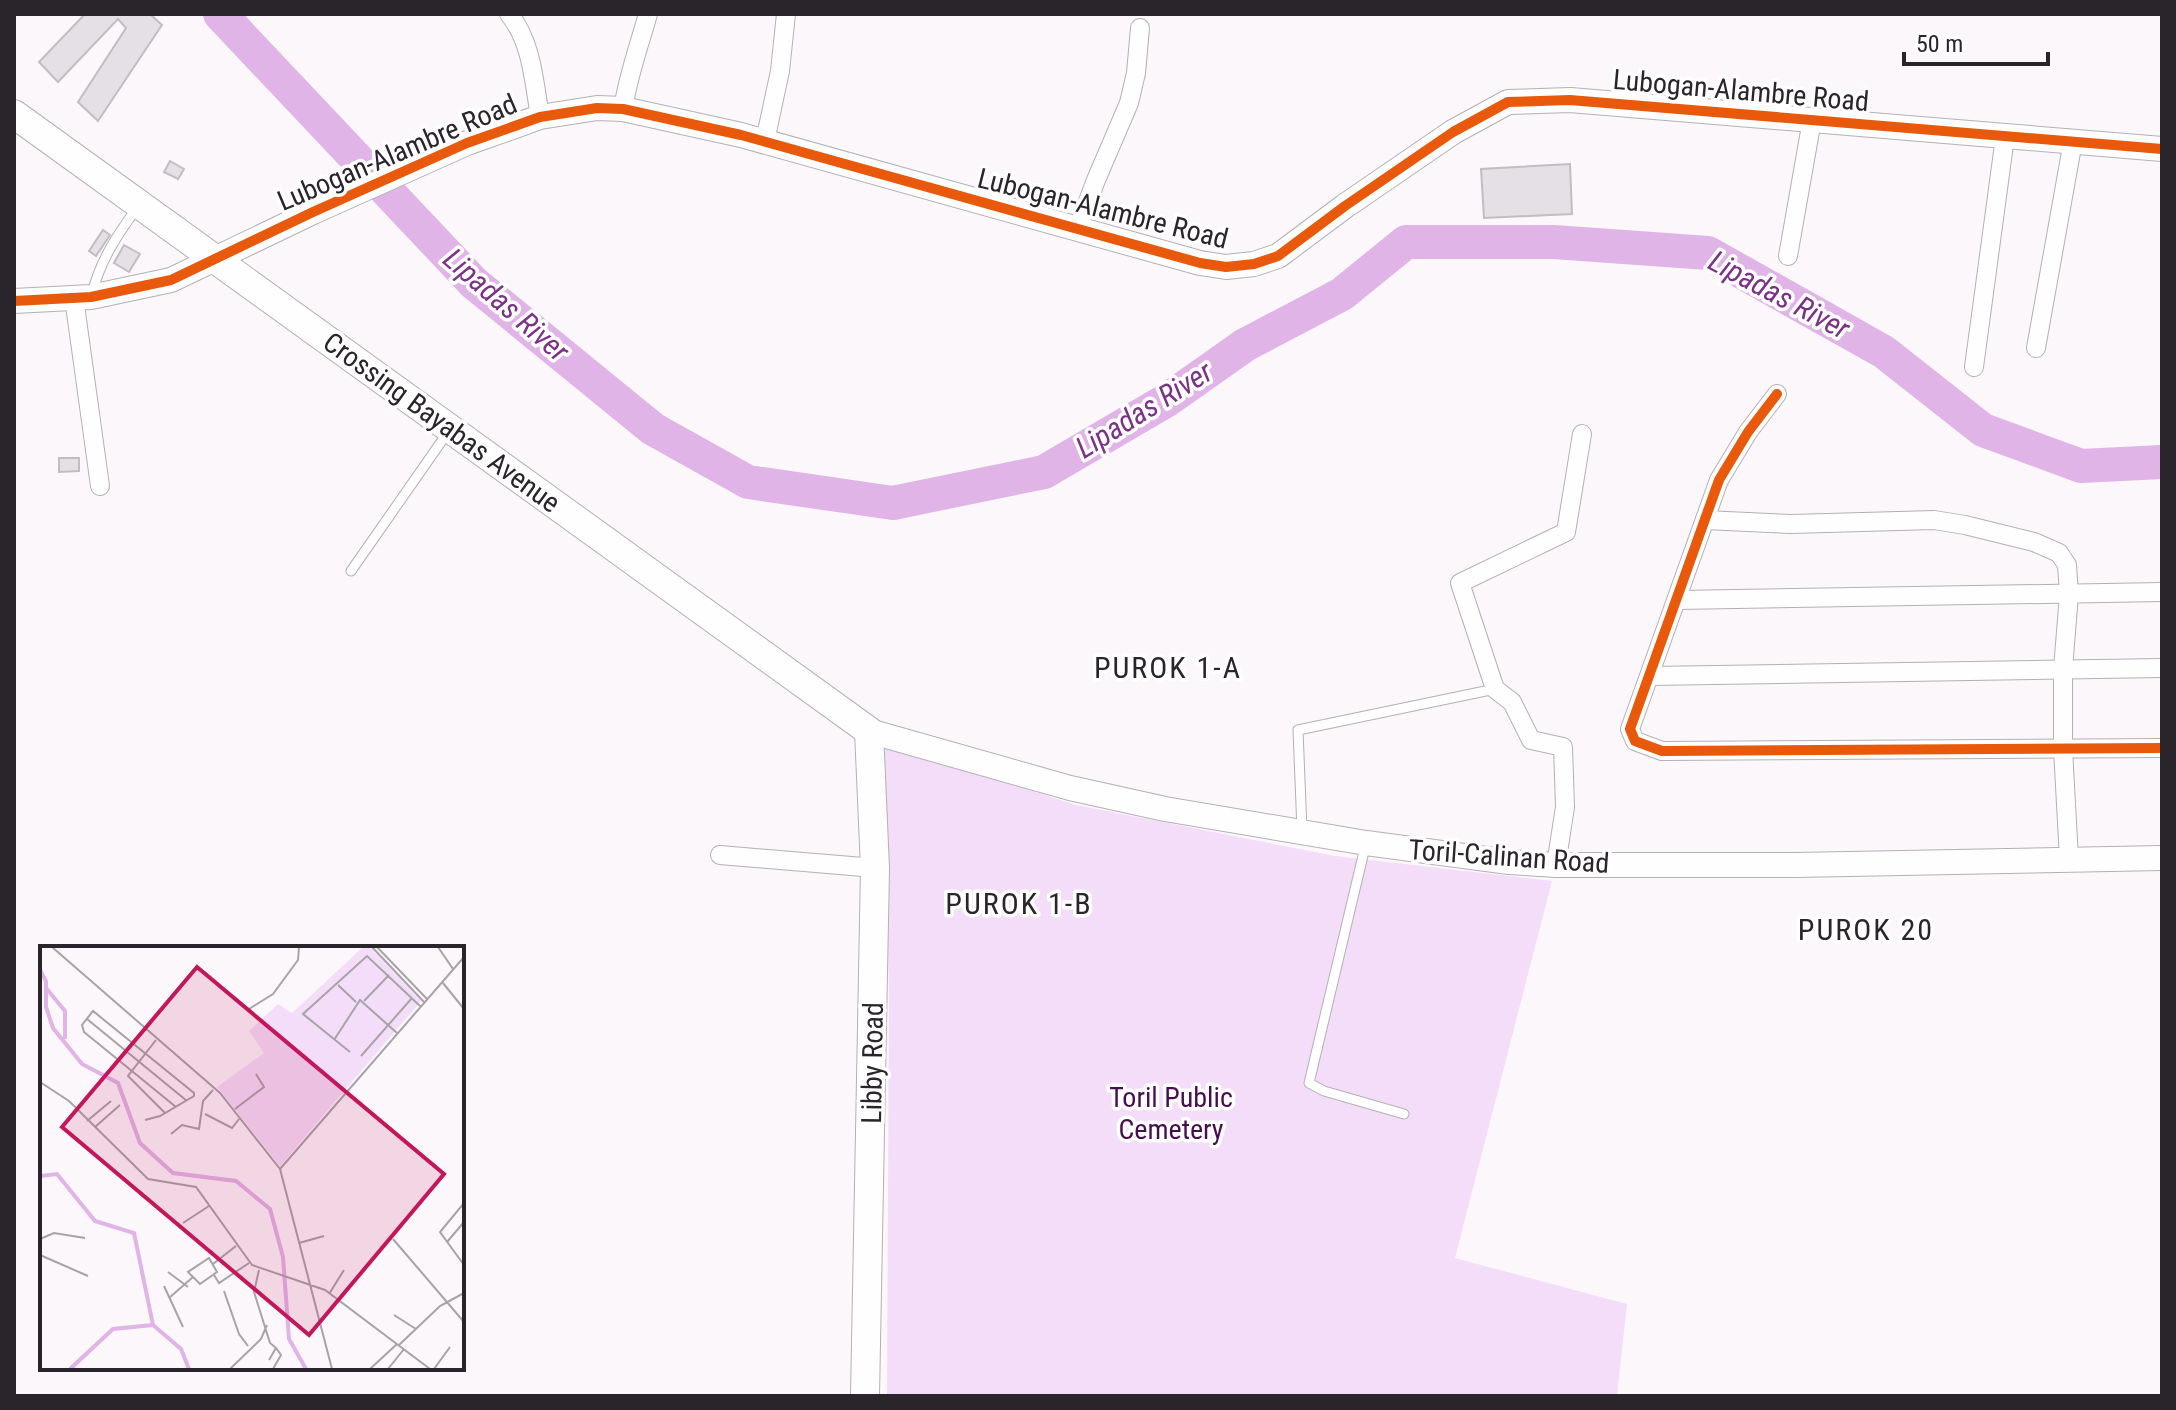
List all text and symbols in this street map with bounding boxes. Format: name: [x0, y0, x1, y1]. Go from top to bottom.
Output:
scale bar: [1904, 16, 2048, 66]
text: 50 m: [1916, 30, 1963, 58]
street label: Lubogan-Alambre Road: [1612, 63, 1870, 118]
street label: Lubogan-Alambre Road: [273, 87, 522, 218]
street label: Lubogan-Alambre Road: [974, 161, 1231, 256]
water label: Lipadas River: [437, 241, 577, 369]
water label: Lipadas River: [1703, 243, 1857, 347]
street label: Crossing Bayabas Avenue: [317, 325, 566, 519]
water label: Lipadas River: [1069, 353, 1219, 465]
district label: PUROK 1-A: [1094, 650, 1242, 685]
street label: Toril-Calinan Road: [1408, 833, 1610, 880]
district label: PUROK 1-B: [945, 886, 1093, 921]
district label: PUROK 20: [1798, 912, 1934, 947]
inset map: [40, 946, 464, 1370]
street label: Libby Road: [855, 1002, 890, 1124]
park label: Toril Public Cemetery: [1109, 1081, 1233, 1146]

